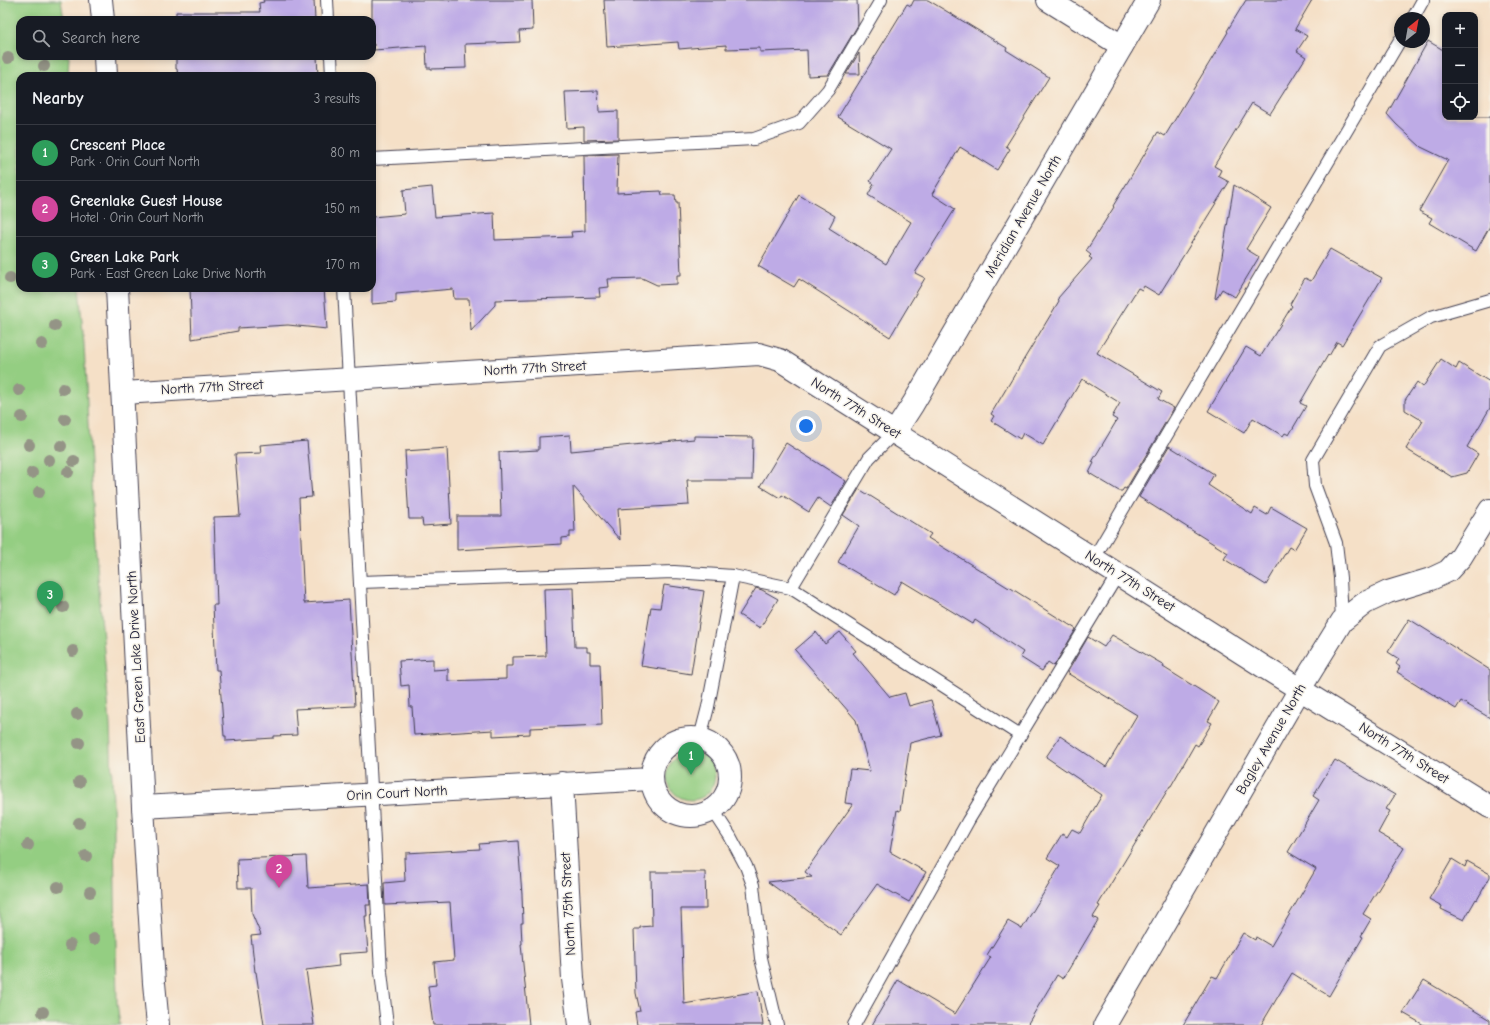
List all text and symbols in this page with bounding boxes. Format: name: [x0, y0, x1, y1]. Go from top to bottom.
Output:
north arrow: [1394, 12, 1430, 48]
map controls: [1442, 12, 1478, 120]
button: +: [1442, 12, 1478, 48]
search box: [16, 16, 376, 60]
icon: search: [30, 27, 52, 49]
text: Search here: [62, 29, 140, 47]
button: −: [1442, 48, 1478, 84]
button: locate: [1442, 84, 1478, 120]
text: Nearby: [32, 89, 83, 108]
text: 3 results: [314, 91, 360, 106]
text: Crescent Place: [70, 136, 165, 154]
text: 1: [42, 145, 48, 160]
text: 80 m: [330, 145, 360, 160]
street label: Meridian Avenue North: [981, 152, 1065, 280]
text: Park · Orin Court North: [70, 154, 200, 169]
text: Greenlake Guest House: [70, 192, 222, 210]
text: 2: [42, 201, 48, 216]
text: 150 m: [325, 201, 360, 216]
text: Hotel · Orin Court North: [70, 210, 204, 225]
text: Green Lake Park: [70, 248, 179, 266]
text: 3: [42, 257, 48, 272]
text: 170 m: [326, 257, 360, 272]
text: Park · East Green Lake Drive North: [70, 266, 266, 281]
street label: North 77th Street: [483, 357, 588, 379]
street label: North 77th Street: [808, 374, 905, 443]
street label: North 77th Street: [160, 376, 265, 398]
your location: [796, 416, 816, 436]
street label: North 77th Street: [1082, 547, 1179, 616]
street label: East Green Lake Drive North: [123, 570, 149, 744]
pin: 3: [37, 581, 63, 614]
street label: Bagley Avenue North: [1232, 680, 1310, 798]
street label: North 77th Street: [1356, 719, 1453, 788]
pin: 1: [678, 742, 704, 775]
street label: Orin Court North: [346, 782, 448, 804]
street label: North 75th Street: [557, 851, 579, 956]
pin: 2: [266, 855, 292, 888]

